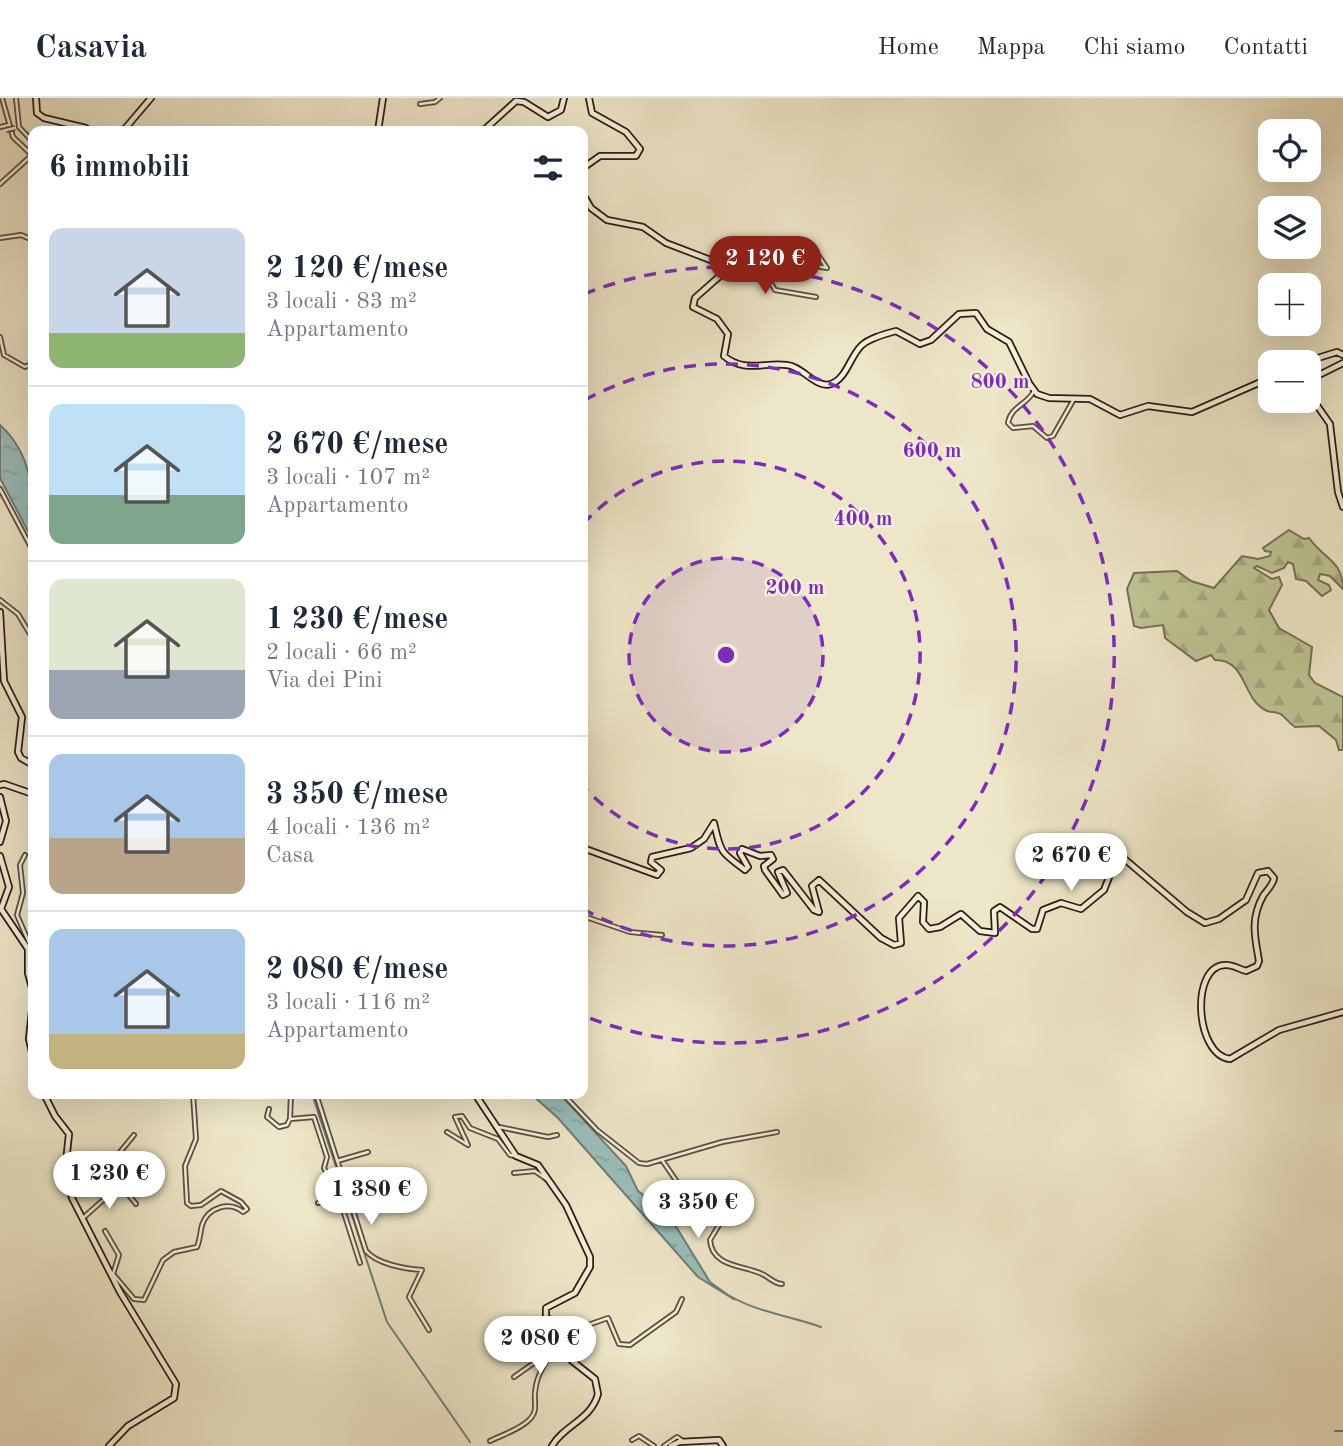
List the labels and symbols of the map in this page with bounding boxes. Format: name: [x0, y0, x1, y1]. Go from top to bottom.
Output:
pin: 2 120 €: [700, 236, 830, 296]
text: 800 m: [970, 372, 1030, 393]
text: 600 m: [902, 441, 962, 462]
text: 400 m: [833, 509, 893, 530]
text: 200 m: [765, 578, 825, 599]
centre of rings: [714, 643, 738, 667]
pin: 2 670 €: [1006, 834, 1136, 893]
pin: 1 230 €: [44, 1152, 174, 1211]
pin: 1 380 €: [306, 1168, 436, 1227]
pin: 3 350 €: [633, 1180, 763, 1240]
pin: 2 080 €: [475, 1316, 605, 1376]

